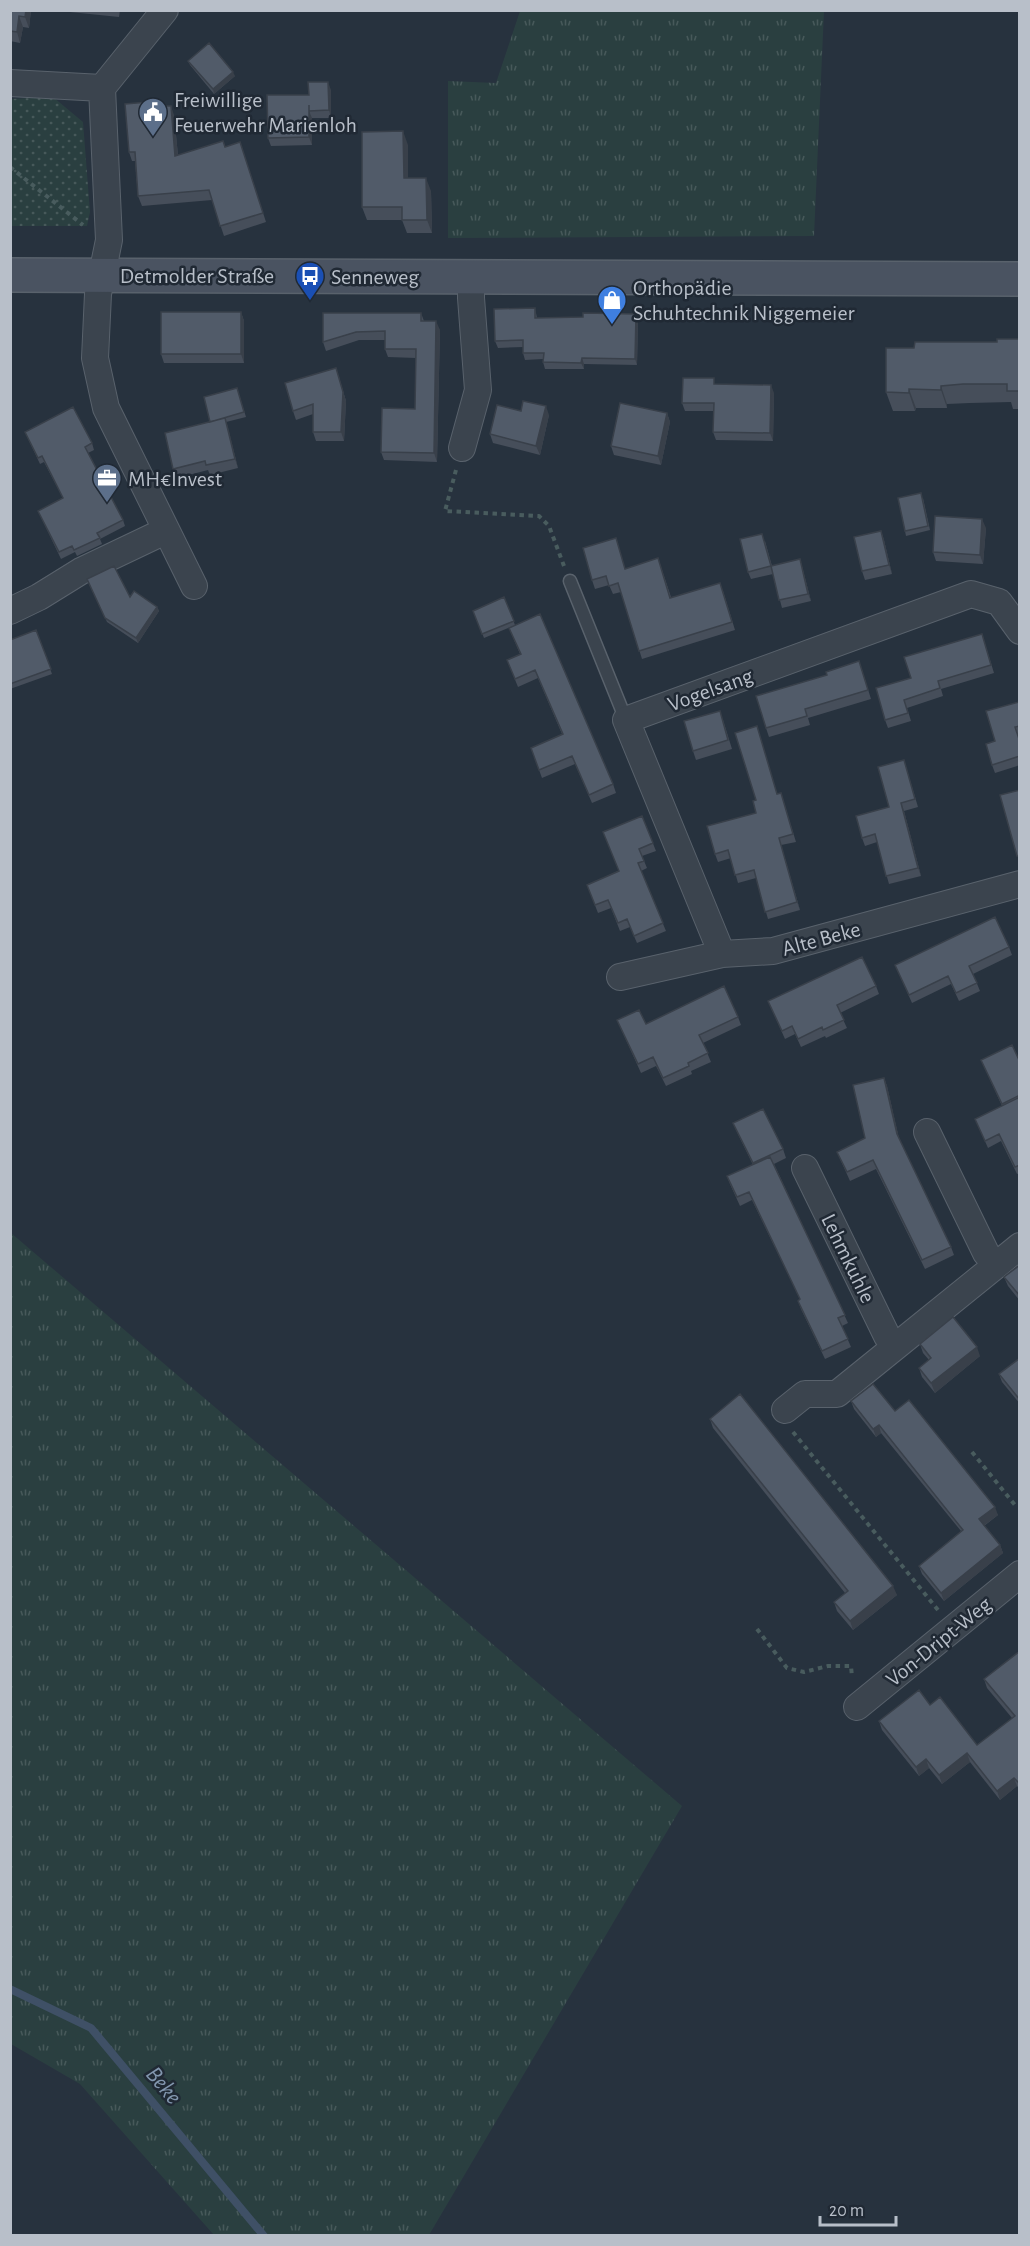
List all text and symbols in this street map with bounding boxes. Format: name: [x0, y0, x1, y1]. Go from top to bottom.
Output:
place label: Freiwillige Feuerwehr Marienloh: [174, 89, 357, 136]
public building icon: Freiwillige Feuerwehr Marienloh: [137, 96, 169, 138]
bus stop icon: Senneweg: [294, 260, 326, 302]
street label: Detmolder Straße: [120, 265, 274, 287]
place label: Senneweg: [331, 266, 419, 288]
place label: Orthopädie Schuhtechnik Niggemeier: [633, 277, 855, 324]
shop icon: Orthopädie Schuhtechnik Niggemeier: [596, 284, 628, 326]
office icon: MH€Invest: [91, 462, 123, 504]
place label: MH€Invest: [128, 468, 222, 490]
street label: Vogelsang: [665, 664, 756, 715]
street label: Alte Beke: [780, 918, 863, 960]
street label: Lehmkuhle: [817, 1210, 879, 1306]
street label: Von-Dript-Weg: [882, 1593, 996, 1691]
water label: Beke: [141, 2062, 186, 2109]
scale bar: [820, 2189, 896, 2227]
text: 20 m: [829, 2202, 864, 2220]

